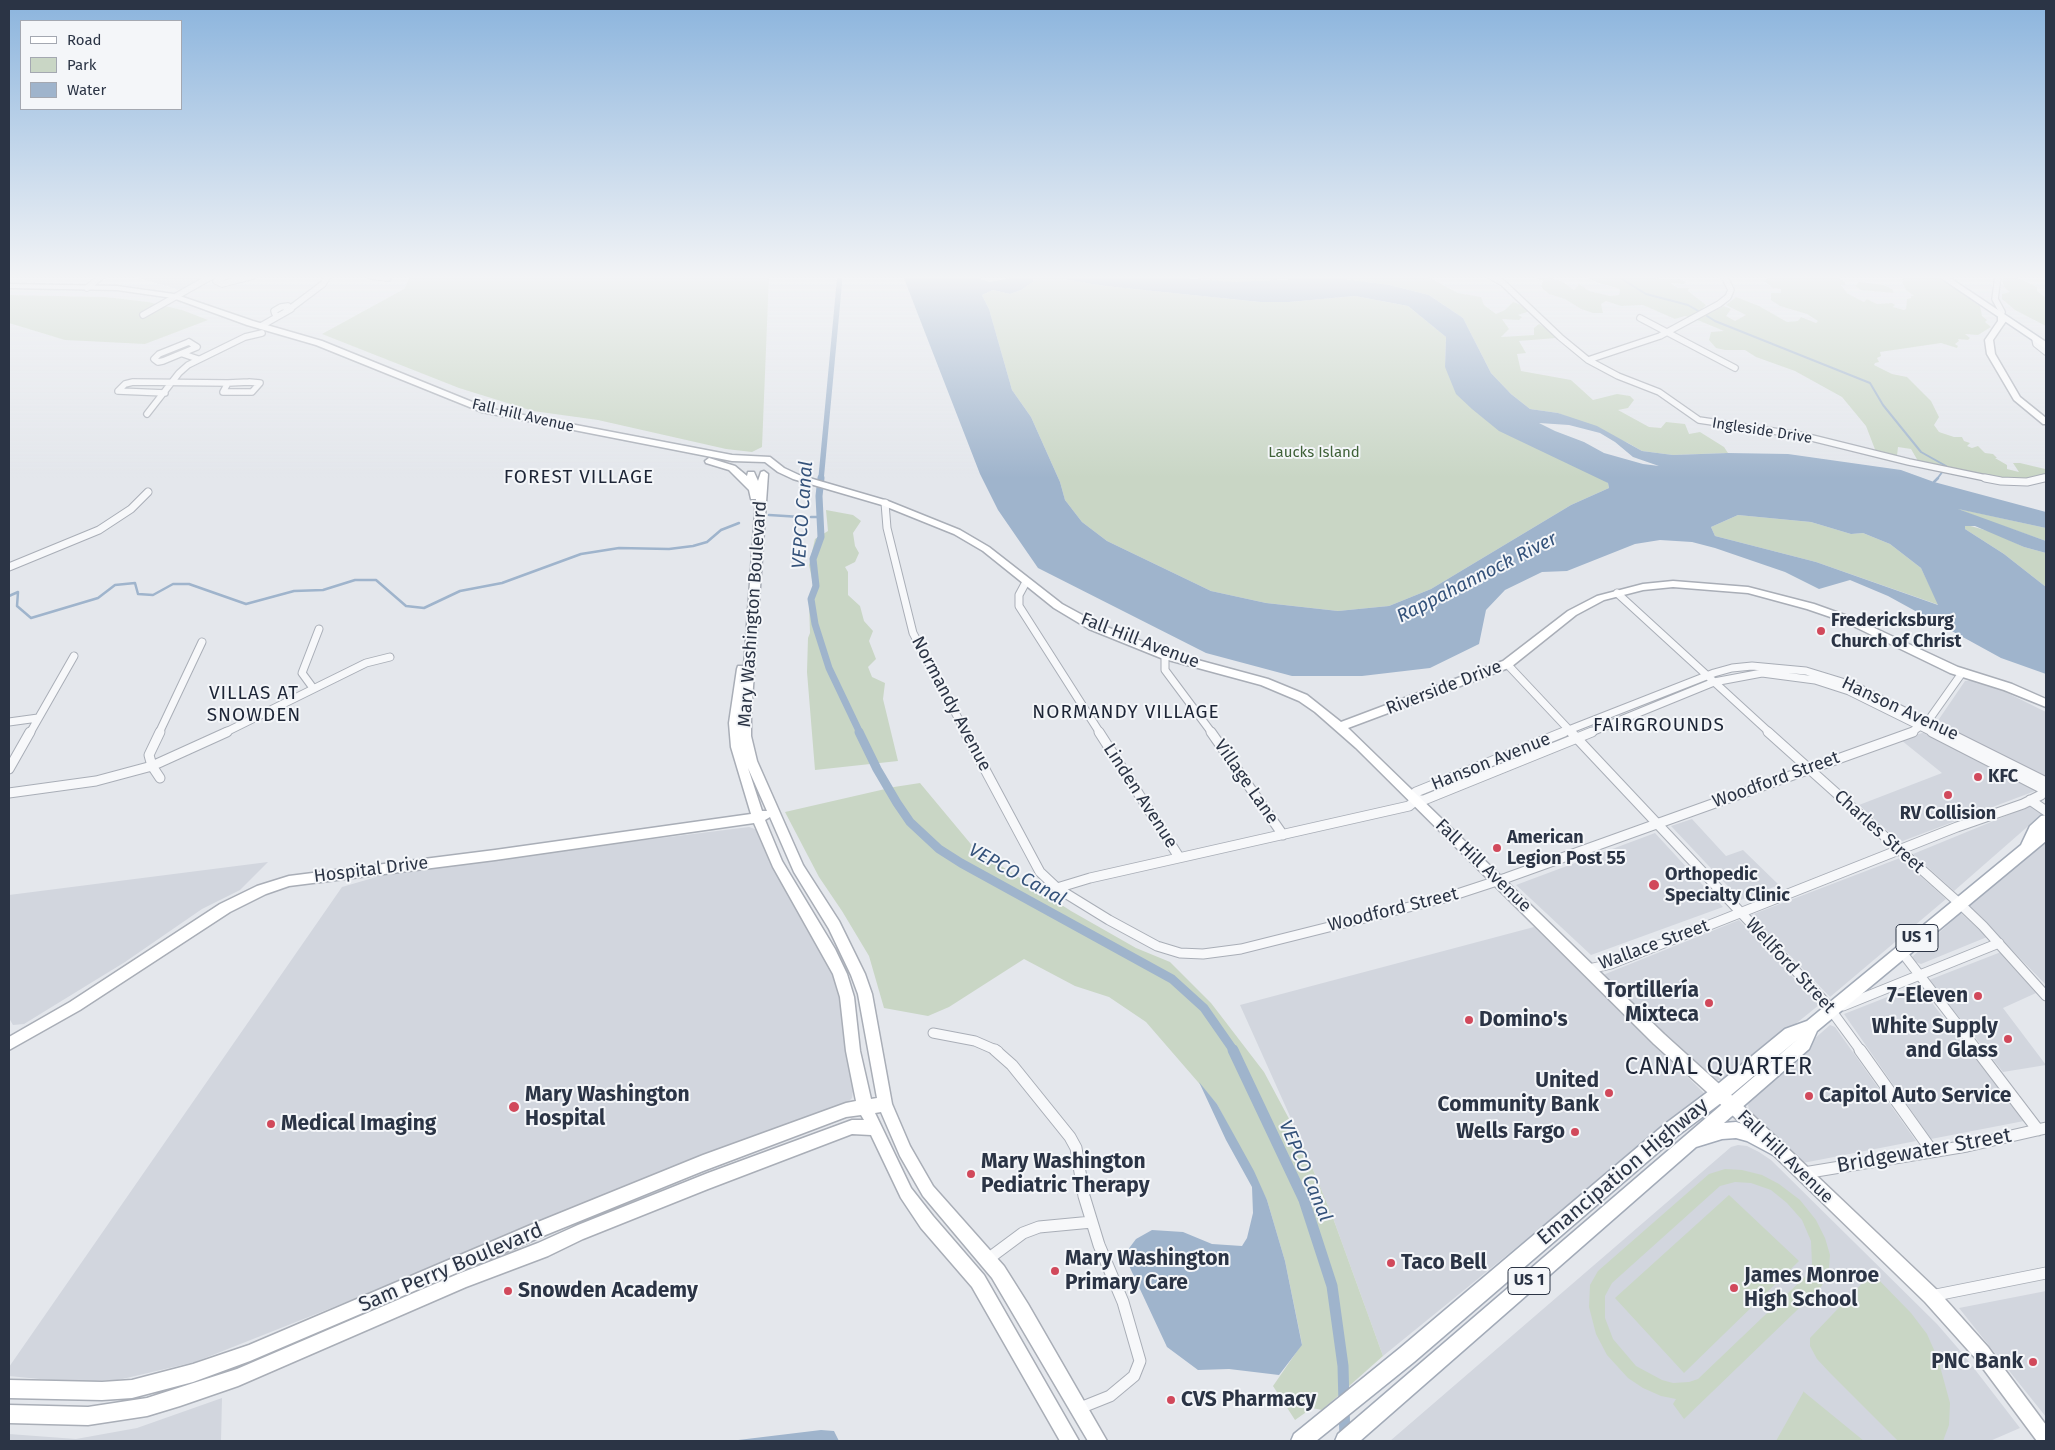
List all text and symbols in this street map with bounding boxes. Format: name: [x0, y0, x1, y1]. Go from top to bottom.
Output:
legend: [20, 20, 182, 110]
text: Road: [67, 31, 102, 49]
text: Park: [67, 56, 97, 74]
text: Water: [67, 81, 106, 99]
street label: Fall Hill Avenue: [470, 396, 576, 436]
street label: Ingleside Drive: [1711, 414, 1813, 448]
park label: Laucks Island: [1268, 444, 1360, 462]
water label: VEPCO Canal: [788, 460, 818, 570]
district label: FOREST VILLAGE: [502, 467, 656, 489]
street label: Mary Washington Boulevard: [734, 500, 772, 728]
water label: Rappahannock River: [1393, 528, 1561, 628]
street label: Fall Hill Avenue: [1078, 609, 1202, 673]
place label: Fredericksburg Church of Christ: [1831, 610, 1961, 652]
marker: Fredericksburg Church of Christ: [1815, 625, 1827, 637]
street label: Normandy Avenue: [906, 633, 996, 775]
street label: Riverside Drive: [1383, 656, 1505, 720]
street label: Hanson Avenue: [1838, 672, 1962, 746]
district label: VILLAS AT SNOWDEN: [206, 683, 302, 727]
district label: NORMANDY VILLAGE: [1030, 702, 1222, 724]
district label: FAIRGROUNDS: [1592, 715, 1726, 737]
street label: Hanson Avenue: [1428, 728, 1554, 796]
street label: Village Lane: [1209, 736, 1283, 828]
street label: Linden Avenue: [1098, 740, 1182, 852]
street label: Woodford Street: [1710, 747, 1842, 813]
place label: KFC: [1988, 766, 2018, 788]
marker: KFC: [1972, 771, 1984, 783]
street label: Charles Street: [1829, 786, 1929, 878]
marker: RV Collision: [1942, 789, 1954, 801]
place label: RV Collision: [1900, 803, 1996, 825]
street label: Fall Hill Avenue: [1431, 815, 1535, 917]
place label: American Legion Post 55: [1507, 827, 1626, 870]
water label: VEPCO Canal: [964, 839, 1070, 911]
marker: American Legion Post 55: [1491, 842, 1503, 854]
street label: Hospital Drive: [313, 852, 429, 888]
place label: Orthopedic Specialty Clinic: [1665, 864, 1790, 906]
marker: Orthopedic Specialty Clinic: [1647, 878, 1661, 892]
street label: Woodford Street: [1326, 883, 1460, 937]
street label: Wellford Street: [1740, 914, 1840, 1018]
street label: Wallace Street: [1596, 915, 1712, 975]
road number: US 1: [1896, 924, 1938, 951]
place label: Tortillería Mixteca: [1604, 978, 1699, 1028]
place label: 7-Eleven: [1887, 983, 1968, 1009]
marker: 7-Eleven: [1972, 990, 1984, 1002]
marker: Tortillería Mixteca: [1703, 997, 1715, 1009]
place label: Domino's: [1479, 1007, 1568, 1033]
marker: Domino's: [1463, 1014, 1475, 1026]
place label: White Supply and Glass: [1872, 1014, 1998, 1064]
marker: White Supply and Glass: [2002, 1033, 2014, 1045]
district label: CANAL QUARTER: [1623, 1053, 1815, 1081]
place label: United Community Bank: [1438, 1068, 1599, 1118]
place label: Mary Washington Hospital: [525, 1082, 690, 1132]
place label: Capitol Auto Service: [1819, 1083, 2011, 1109]
marker: United Community Bank: [1603, 1087, 1615, 1099]
marker: Capitol Auto Service: [1803, 1090, 1815, 1102]
street label: Emancipation Highway: [1532, 1093, 1714, 1251]
marker: Mary Washington Hospital: [507, 1100, 521, 1114]
street label: Fall Hill Avenue: [1733, 1106, 1837, 1208]
place label: Medical Imaging: [281, 1111, 436, 1137]
water label: VEPCO Canal: [1273, 1117, 1337, 1225]
marker: Medical Imaging: [265, 1118, 277, 1130]
place label: Wells Fargo: [1456, 1119, 1565, 1145]
street label: Bridgewater Street: [1835, 1123, 2013, 1179]
marker: Wells Fargo: [1569, 1126, 1581, 1138]
place label: Mary Washington Pediatric Therapy: [981, 1149, 1150, 1199]
marker: Mary Washington Pediatric Therapy: [965, 1168, 977, 1180]
street label: Sam Perry Boulevard: [355, 1218, 547, 1318]
place label: Mary Washington Primary Care: [1065, 1246, 1230, 1296]
place label: Taco Bell: [1401, 1250, 1487, 1276]
marker: Taco Bell: [1385, 1257, 1397, 1269]
place label: James Monroe High School: [1744, 1263, 1879, 1313]
marker: Mary Washington Primary Care: [1049, 1265, 1061, 1277]
road number: US 1: [1508, 1268, 1550, 1294]
place label: Snowden Academy: [518, 1278, 698, 1304]
marker: James Monroe High School: [1728, 1282, 1740, 1294]
marker: Snowden Academy: [502, 1285, 514, 1297]
place label: PNC Bank: [1931, 1349, 2023, 1375]
marker: PNC Bank: [2027, 1356, 2039, 1368]
place label: CVS Pharmacy: [1181, 1387, 1316, 1413]
marker: CVS Pharmacy: [1165, 1394, 1177, 1406]

